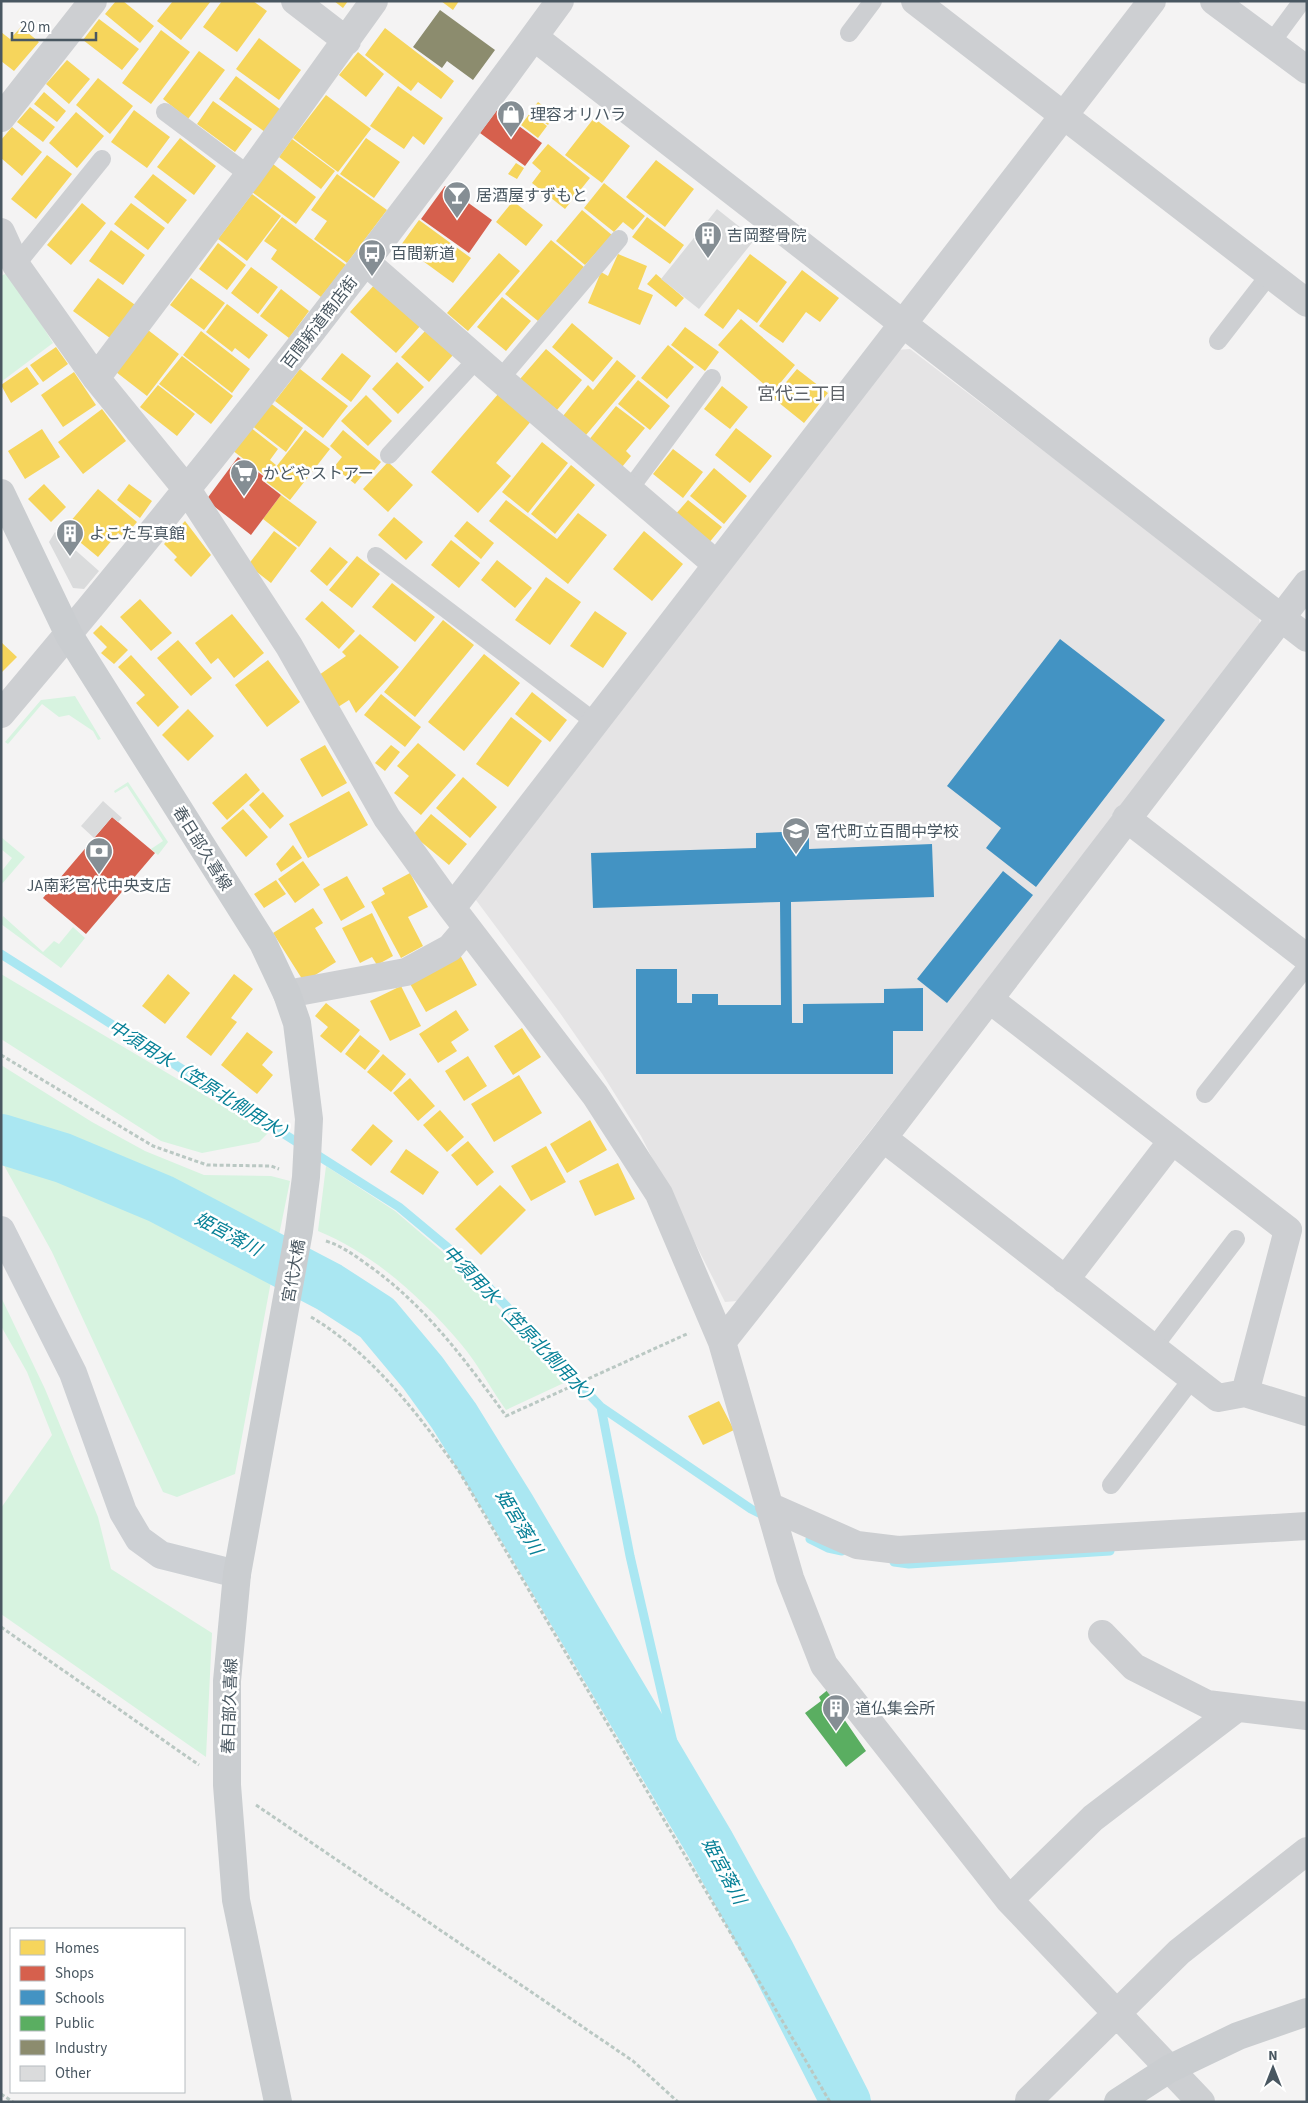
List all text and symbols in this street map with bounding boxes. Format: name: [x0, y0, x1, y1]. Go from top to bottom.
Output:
scale bar: [12, 10, 96, 42]
text: 20 m: [20, 17, 50, 38]
shop icon: 理容オリハラ: [496, 99, 526, 138]
place label: 理容オリハラ: [530, 104, 626, 126]
bar icon: 居酒屋すずもと: [442, 180, 472, 219]
place label: 居酒屋すずもと: [476, 185, 588, 207]
building icon: 吉岡整骨院: [693, 220, 723, 259]
place label: 吉岡整骨院: [727, 225, 807, 247]
bus stop icon: 百間新道: [357, 238, 387, 277]
place label: 百間新道: [391, 243, 455, 265]
street label: 百間新道商店街: [277, 272, 363, 374]
district label: 宮代三丁目: [757, 382, 847, 407]
supermarket icon: かどやストアー: [229, 458, 259, 497]
place label: かどやストアー: [263, 463, 374, 485]
building icon: よこた写真館: [55, 518, 85, 557]
place label: よこた写真館: [89, 523, 185, 545]
street label: 春日部久喜線: [167, 802, 237, 895]
school or university icon: 宮代町立百間中学校: [781, 816, 811, 855]
place label: 宮代町立百間中学校: [815, 821, 959, 843]
bank icon: JA南彩宮代中央支店: [84, 836, 114, 875]
place label: JA南彩宮代中央支店: [27, 875, 171, 897]
water label: 中須用水（笠原北側用水）: [104, 1015, 300, 1150]
water label: 姫宮落川: [190, 1207, 267, 1263]
street label: 宮代大橋: [278, 1238, 310, 1305]
water label: 中須用水（笠原北側用水）: [437, 1240, 605, 1413]
water label: 姫宮落川: [489, 1485, 549, 1561]
street label: 春日部久喜線: [217, 1658, 243, 1754]
building icon: 道仏集会所: [821, 1693, 851, 1732]
place label: 道仏集会所: [855, 1698, 935, 1720]
water label: 姫宮落川: [696, 1834, 752, 1911]
legend: [10, 1928, 185, 2093]
text: Homes: [55, 1938, 99, 1959]
text: Shops: [55, 1963, 94, 1984]
text: Schools: [55, 1988, 104, 2009]
text: Public: [55, 2013, 94, 2034]
text: Industry: [55, 2038, 107, 2059]
north arrow: [1248, 2043, 1298, 2093]
text: N: [1268, 2046, 1278, 2066]
text: Other: [55, 2063, 92, 2084]

